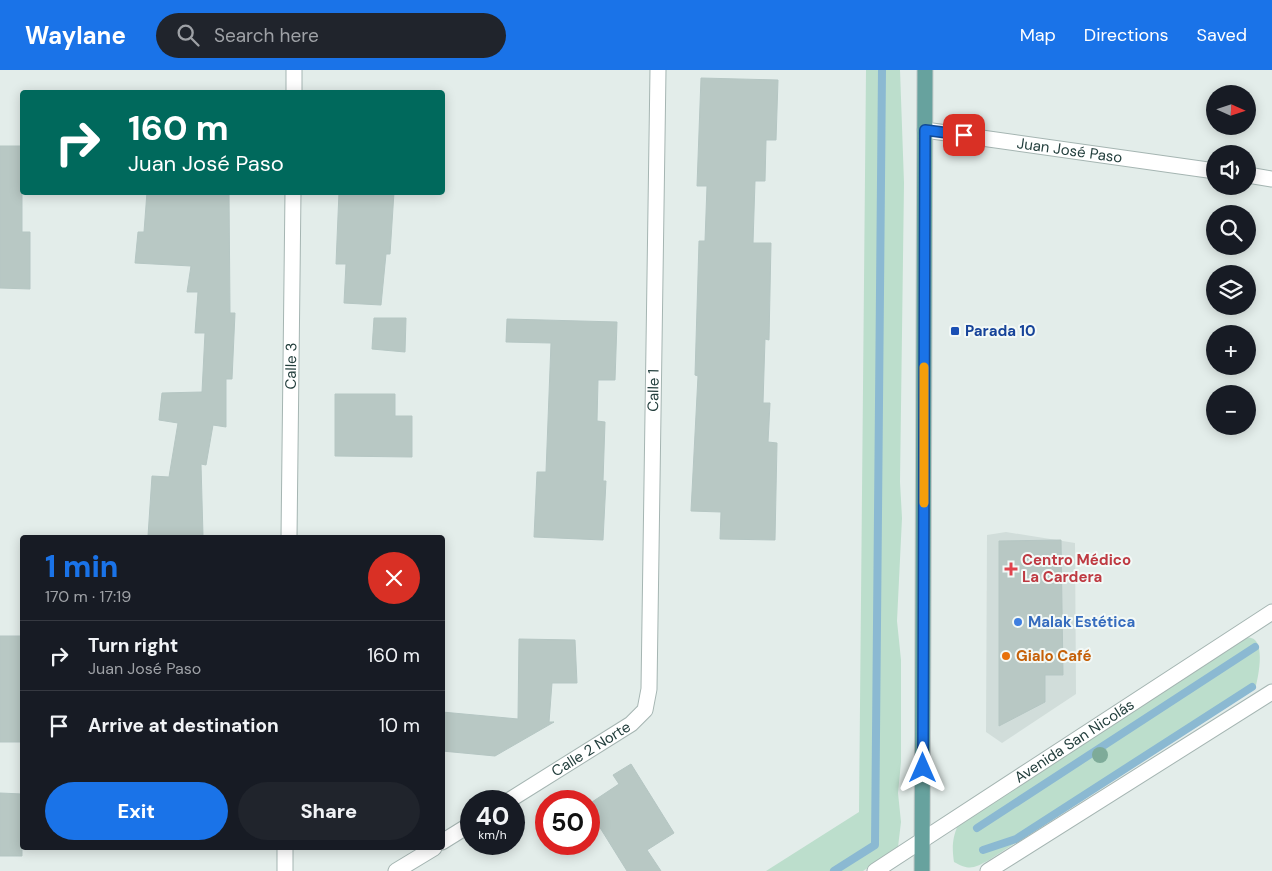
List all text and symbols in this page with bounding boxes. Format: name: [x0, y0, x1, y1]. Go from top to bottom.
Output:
search box: [156, 13, 506, 58]
text: Waylane: [25, 20, 126, 51]
icon: search: [174, 21, 202, 49]
text: Search here: [214, 23, 319, 48]
text: Map: [1020, 23, 1056, 47]
text: Directions: [1084, 23, 1169, 47]
text: Saved: [1197, 23, 1247, 47]
north arrow: [1206, 85, 1256, 135]
map controls: [1206, 85, 1256, 435]
text: 160 m: [128, 105, 229, 151]
icon: right: [45, 110, 110, 175]
pin: [943, 114, 985, 156]
icon: arrive: [950, 121, 978, 149]
street label: Juan José Paso: [1015, 133, 1124, 168]
button: sound: [1206, 145, 1256, 195]
text: Juan José Paso: [128, 149, 284, 178]
button: search: [1206, 205, 1256, 255]
button: layers: [1206, 265, 1256, 315]
place label: Parada 10: [965, 321, 1036, 341]
marker: Parada 10: [949, 325, 961, 337]
button: +: [1206, 325, 1256, 375]
street label: Calle 3: [281, 342, 301, 390]
street label: Calle 1: [643, 369, 664, 412]
button: −: [1206, 385, 1256, 435]
text: 1 min: [45, 547, 118, 586]
place label: Centro Médico La Cardera: [1022, 550, 1131, 587]
button: close: [368, 552, 420, 604]
marker: Centro Médico La Cardera: [1004, 562, 1018, 576]
text: 170 m · 17:19: [45, 586, 131, 607]
place label: Malak Estética: [1028, 612, 1135, 632]
marker: Malak Estética: [1012, 616, 1024, 628]
text: Turn right: [88, 633, 178, 658]
icon: right: [45, 642, 73, 670]
text: 160 m: [367, 643, 420, 668]
place label: Gialo Café: [1016, 646, 1091, 666]
marker: Gialo Café: [1000, 650, 1012, 662]
text: Juan José Paso: [88, 658, 201, 679]
street label: Avenida San Nicolás: [1011, 695, 1138, 787]
icon: arrive: [45, 712, 73, 740]
text: Arrive at destination: [88, 713, 279, 738]
text: 10 m: [379, 713, 420, 738]
street label: Calle 2 Norte: [548, 717, 634, 781]
position arrow: [896, 741, 948, 793]
button: Exit: [45, 782, 228, 840]
button: Share: [238, 782, 420, 840]
speed limit sign: 50: [535, 790, 600, 855]
text: 40: [476, 800, 509, 833]
text: km/h: [478, 827, 507, 843]

